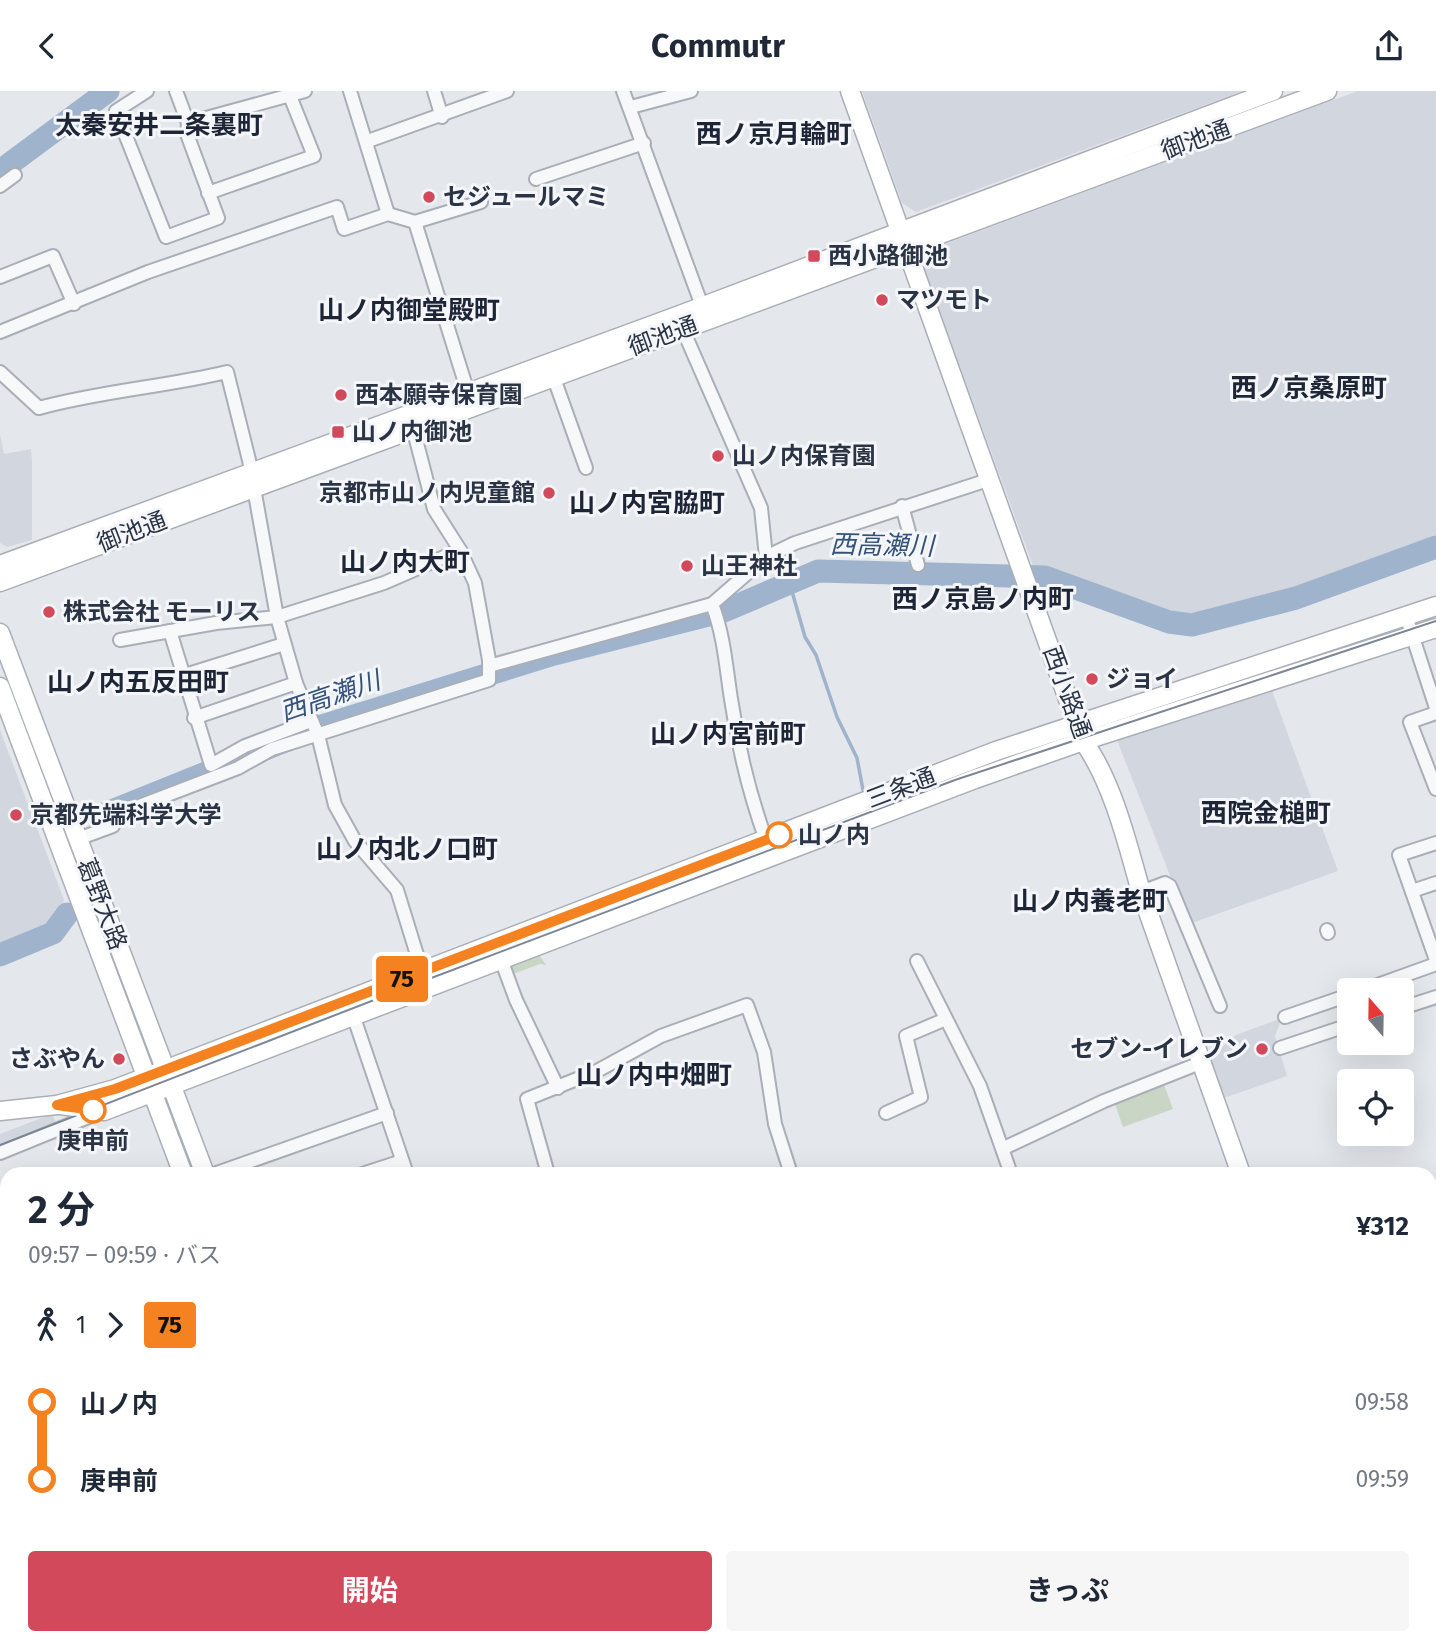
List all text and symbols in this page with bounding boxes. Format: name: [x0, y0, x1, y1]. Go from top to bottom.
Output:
icon: back: [28, 27, 66, 65]
text: Commutr: [651, 27, 785, 65]
icon: share: [1370, 27, 1408, 65]
district label: 太秦安井二条裏町: [55, 110, 263, 141]
street label: 御池通: [1157, 115, 1235, 165]
district label: 西ノ京月輪町: [696, 119, 852, 150]
place label: セジュールマミ: [443, 183, 609, 211]
marker: セジュールマミ: [421, 189, 437, 205]
place label: 西小路御池: [828, 242, 948, 270]
marker: 西小路御池: [806, 248, 822, 264]
place label: マツモト: [896, 286, 992, 314]
marker: マツモト: [874, 292, 890, 308]
district label: 山ノ内御堂殿町: [318, 295, 500, 326]
street label: 御池通: [624, 311, 702, 361]
district label: 西ノ京桑原町: [1231, 373, 1387, 404]
place label: 西本願寺保育園: [355, 381, 523, 409]
marker: 西本願寺保育園: [333, 387, 349, 403]
place label: 山ノ内御池: [352, 418, 472, 446]
marker: 山ノ内御池: [330, 424, 346, 440]
place label: 山ノ内保育園: [732, 442, 876, 470]
marker: 山ノ内保育園: [710, 448, 726, 464]
place label: 京都市山ノ内児童館: [319, 479, 535, 507]
marker: 京都市山ノ内児童館: [541, 485, 557, 501]
district label: 山ノ内宮脇町: [569, 488, 725, 519]
street label: 御池通: [93, 506, 171, 558]
water label: 西高瀬川: [830, 529, 937, 562]
district label: 山ノ内大町: [340, 547, 470, 578]
place label: 山王神社: [701, 552, 797, 580]
marker: 山王神社: [679, 558, 695, 574]
district label: 西ノ京島ノ内町: [892, 584, 1074, 615]
place label: 株式会社 モーリス: [63, 598, 261, 626]
marker: 株式会社 モーリス: [41, 604, 57, 620]
street label: 西小路通: [1037, 642, 1097, 742]
water label: 西高瀬川: [276, 664, 387, 728]
place label: ジョイ: [1106, 665, 1178, 693]
district label: 山ノ内五反田町: [47, 667, 229, 698]
marker: ジョイ: [1084, 671, 1100, 687]
district label: 山ノ内宮前町: [650, 719, 806, 750]
street label: 三条通: [862, 762, 940, 814]
district label: 西院金槌町: [1201, 798, 1331, 829]
place label: 京都先端科学大学: [30, 801, 222, 829]
marker: 京都先端科学大学: [8, 807, 24, 823]
place label: 山ノ内: [798, 821, 870, 849]
marker: 山ノ内: [766, 822, 792, 848]
district label: 山ノ内北ノ口町: [316, 834, 498, 865]
street label: 葛野大路: [72, 854, 132, 954]
district label: 山ノ内養老町: [1012, 886, 1168, 917]
line badge: 75: [370, 956, 434, 1002]
text: 75: [390, 965, 414, 993]
north arrow: [1337, 978, 1414, 1055]
map controls: [1337, 978, 1414, 1146]
place label: セブン-イレブン: [1070, 1035, 1248, 1063]
marker: セブン-イレブン: [1254, 1041, 1270, 1057]
place label: さぶやん: [9, 1045, 105, 1073]
marker: さぶやん: [111, 1051, 127, 1067]
district label: 山ノ内中畑町: [576, 1060, 732, 1091]
button: locate: [1337, 1069, 1414, 1146]
marker: 庚申前: [80, 1097, 106, 1123]
place label: 庚申前: [57, 1127, 129, 1155]
text: 2 分: [28, 1187, 95, 1233]
text: ¥312: [1356, 1211, 1409, 1242]
text: 09:57 – 09:59 · バス: [28, 1241, 221, 1269]
icon: walk: [28, 1306, 66, 1344]
icon: forward: [96, 1306, 134, 1344]
text: 1: [76, 1311, 86, 1339]
text: 75: [158, 1311, 182, 1339]
text: 09:58: [1355, 1388, 1409, 1416]
text: 山ノ内: [80, 1389, 158, 1420]
text: 09:59: [1355, 1465, 1409, 1493]
text: 庚申前: [80, 1466, 158, 1497]
button: 開始: [28, 1551, 712, 1631]
button: きっぷ: [726, 1551, 1409, 1631]

